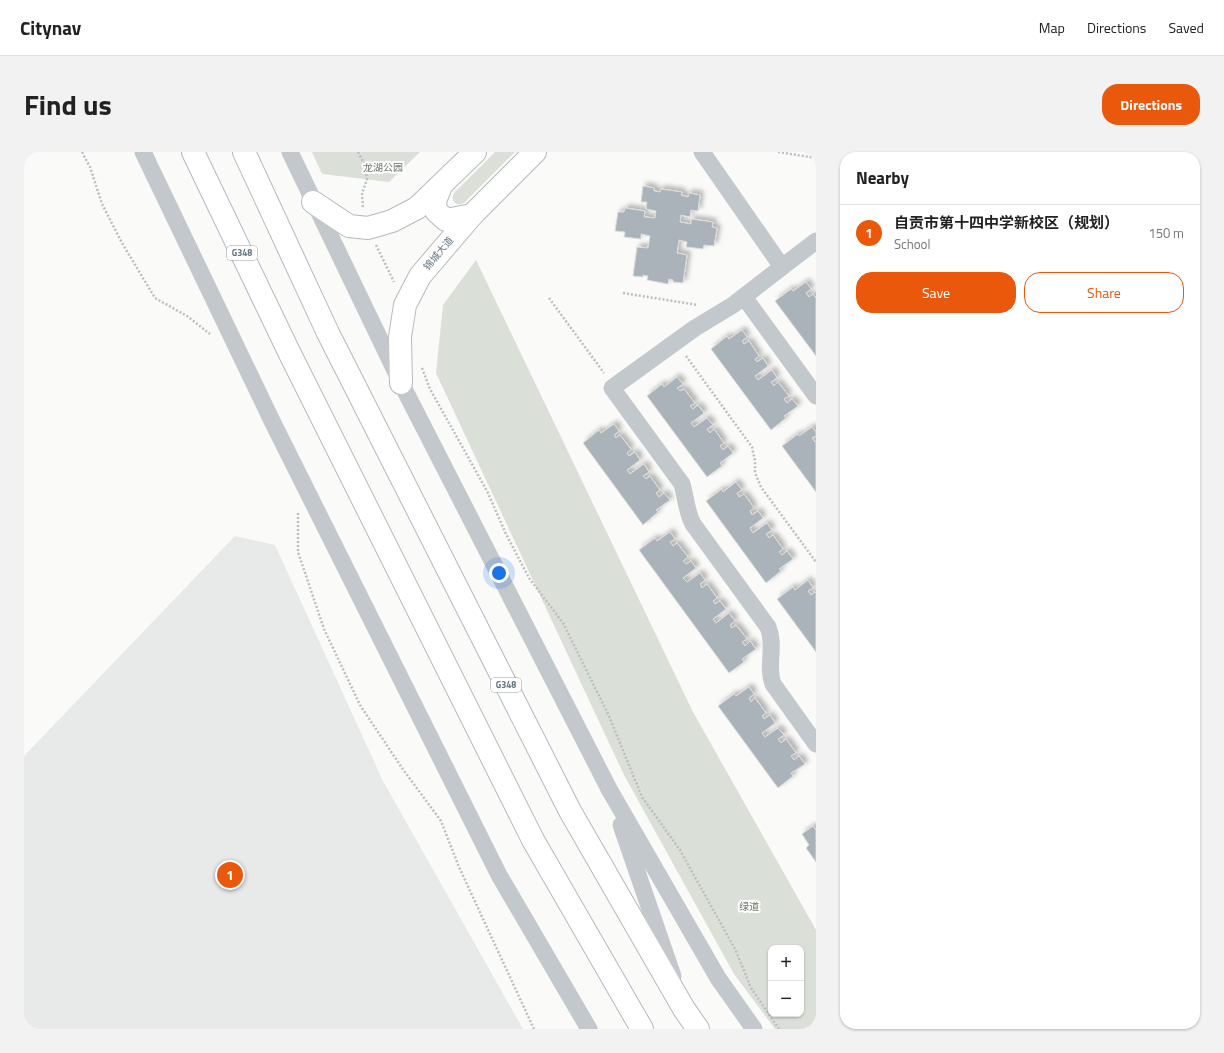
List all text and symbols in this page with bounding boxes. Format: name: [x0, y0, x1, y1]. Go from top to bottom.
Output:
text: Citynav: [20, 13, 81, 42]
text: Map: [1039, 17, 1065, 38]
text: Directions: [1087, 17, 1146, 38]
text: Saved: [1168, 17, 1204, 38]
text: Find us: [24, 83, 112, 126]
button: Directions: [1102, 84, 1200, 125]
park label: 龙湖公园: [363, 160, 403, 175]
text: Nearby: [856, 165, 909, 191]
text: 自贡市第十四中学新校区（规划）: [894, 211, 1119, 234]
text: 1: [865, 223, 873, 243]
text: 150 m: [1148, 223, 1184, 243]
street label: 锦城大道: [420, 233, 457, 273]
text: School: [894, 234, 930, 254]
road number: G348: [227, 246, 257, 260]
button: Save: [856, 272, 1016, 313]
button: Share: [1024, 272, 1184, 313]
your location: [489, 563, 509, 583]
road number: G348: [491, 678, 521, 692]
pin: 1: [217, 860, 243, 890]
park label: 绿道: [739, 899, 759, 914]
map controls: [768, 945, 804, 1017]
button: +: [768, 945, 804, 981]
button: −: [768, 981, 804, 1017]

